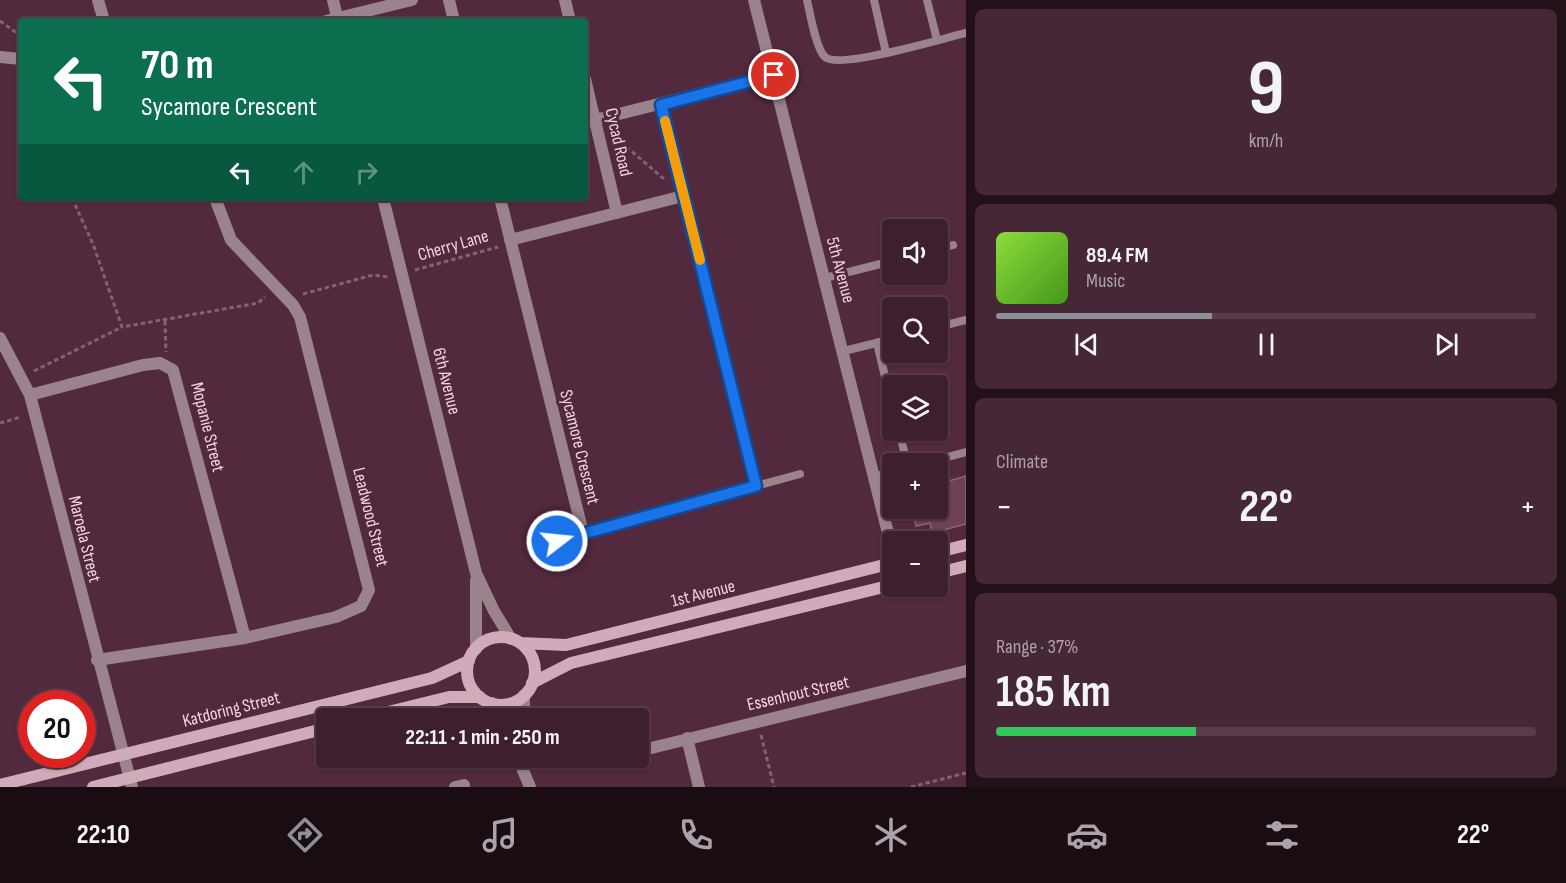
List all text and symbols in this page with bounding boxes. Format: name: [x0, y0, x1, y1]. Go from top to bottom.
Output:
text: 70 m: [141, 40, 214, 91]
icon: left: [42, 42, 120, 120]
text: 9: [1248, 43, 1284, 136]
pin: [748, 49, 799, 100]
icon: arrive: [757, 58, 790, 91]
text: Sycamore Crescent: [141, 91, 317, 123]
street label: Cycad Road: [600, 106, 637, 178]
text: km/h: [1249, 129, 1283, 153]
icon: left: [224, 156, 257, 189]
icon: ahead: [287, 156, 320, 189]
icon: right: [350, 156, 383, 189]
map controls: [882, 219, 948, 597]
button: sound: [882, 219, 948, 285]
street label: Cherry Lane: [415, 225, 491, 266]
street label: 5th Avenue: [822, 235, 859, 305]
text: 89.4 FM: [1086, 242, 1148, 269]
text: Music: [1086, 269, 1125, 293]
button: search: [882, 297, 948, 363]
icon: previous: [1070, 328, 1103, 361]
icon: pause: [1250, 328, 1283, 361]
icon: next: [1430, 328, 1463, 361]
street label: 6th Avenue: [428, 346, 465, 417]
button: layers: [882, 375, 948, 441]
street label: Mopanie Street: [186, 380, 229, 475]
street label: Sycamore Crescent: [555, 388, 604, 507]
text: Climate: [996, 450, 1048, 474]
button: +: [882, 453, 948, 519]
street label: Leadwood Street: [348, 465, 393, 569]
text: 22°: [1239, 480, 1293, 535]
text: −: [996, 487, 1012, 527]
text: +: [1520, 487, 1536, 527]
street label: Maroela Street: [64, 494, 106, 585]
position arrow: [525, 509, 589, 573]
button: −: [882, 531, 948, 597]
street label: 1st Avenue: [669, 575, 737, 612]
text: Range · 37%: [996, 635, 1078, 659]
text: 185 km: [996, 665, 1111, 720]
street label: Essenhout Street: [745, 671, 852, 715]
street label: Katdoring Street: [180, 687, 282, 732]
speed limit sign: 20: [18, 690, 96, 768]
text: 22:11 · 1 min · 250 m: [405, 724, 560, 751]
icon: directions: [284, 814, 326, 856]
icon: music: [479, 814, 521, 856]
icon: phone: [675, 814, 717, 856]
icon: climate: [870, 814, 912, 856]
icon: car: [1066, 814, 1108, 856]
icon: filters: [1261, 814, 1303, 856]
text: 22:10: [77, 819, 130, 851]
text: 22°: [1457, 819, 1489, 851]

